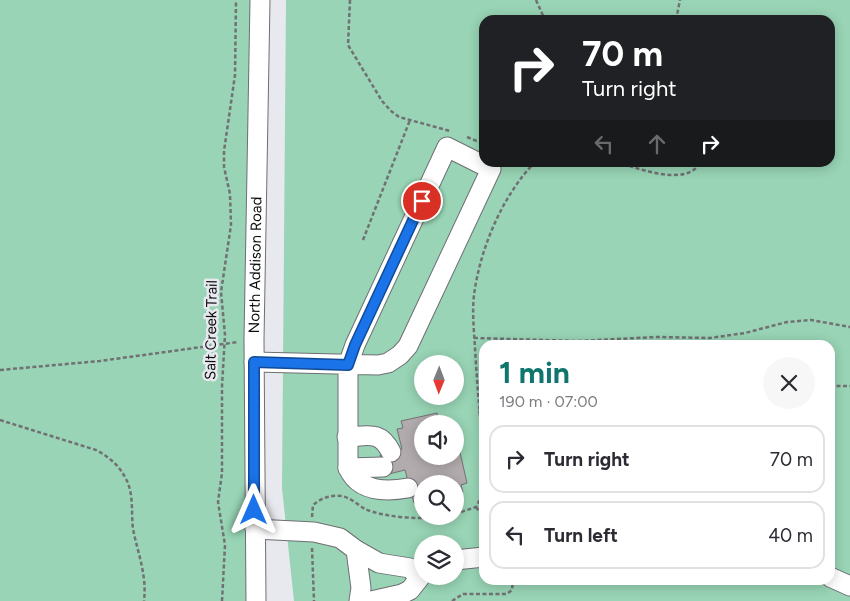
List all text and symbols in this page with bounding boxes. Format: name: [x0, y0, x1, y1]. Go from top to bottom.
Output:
text: 70 m: [582, 33, 663, 75]
icon: right: [499, 35, 564, 100]
text: Turn right: [582, 75, 677, 102]
icon: left: [590, 130, 618, 158]
icon: ahead: [643, 130, 671, 158]
icon: right: [696, 130, 724, 158]
pin: [401, 180, 443, 222]
icon: arrive: [408, 187, 436, 215]
street label: North Addison Road: [245, 197, 266, 333]
street label: Salt Creek Trail: [201, 280, 221, 380]
text: 1 min: [499, 354, 570, 391]
north arrow: [414, 355, 464, 405]
map controls: [414, 355, 464, 585]
button: close: [763, 357, 815, 409]
text: 190 m · 07:00: [499, 392, 598, 411]
button: sound: [414, 415, 464, 465]
icon: right: [501, 445, 529, 473]
text: Turn right: [544, 448, 630, 471]
text: 70 m: [770, 448, 813, 471]
button: search: [414, 475, 464, 525]
position arrow: [227, 483, 279, 535]
icon: left: [501, 521, 529, 549]
text: Turn left: [544, 524, 618, 547]
text: 40 m: [768, 524, 813, 547]
button: layers: [414, 535, 464, 585]

